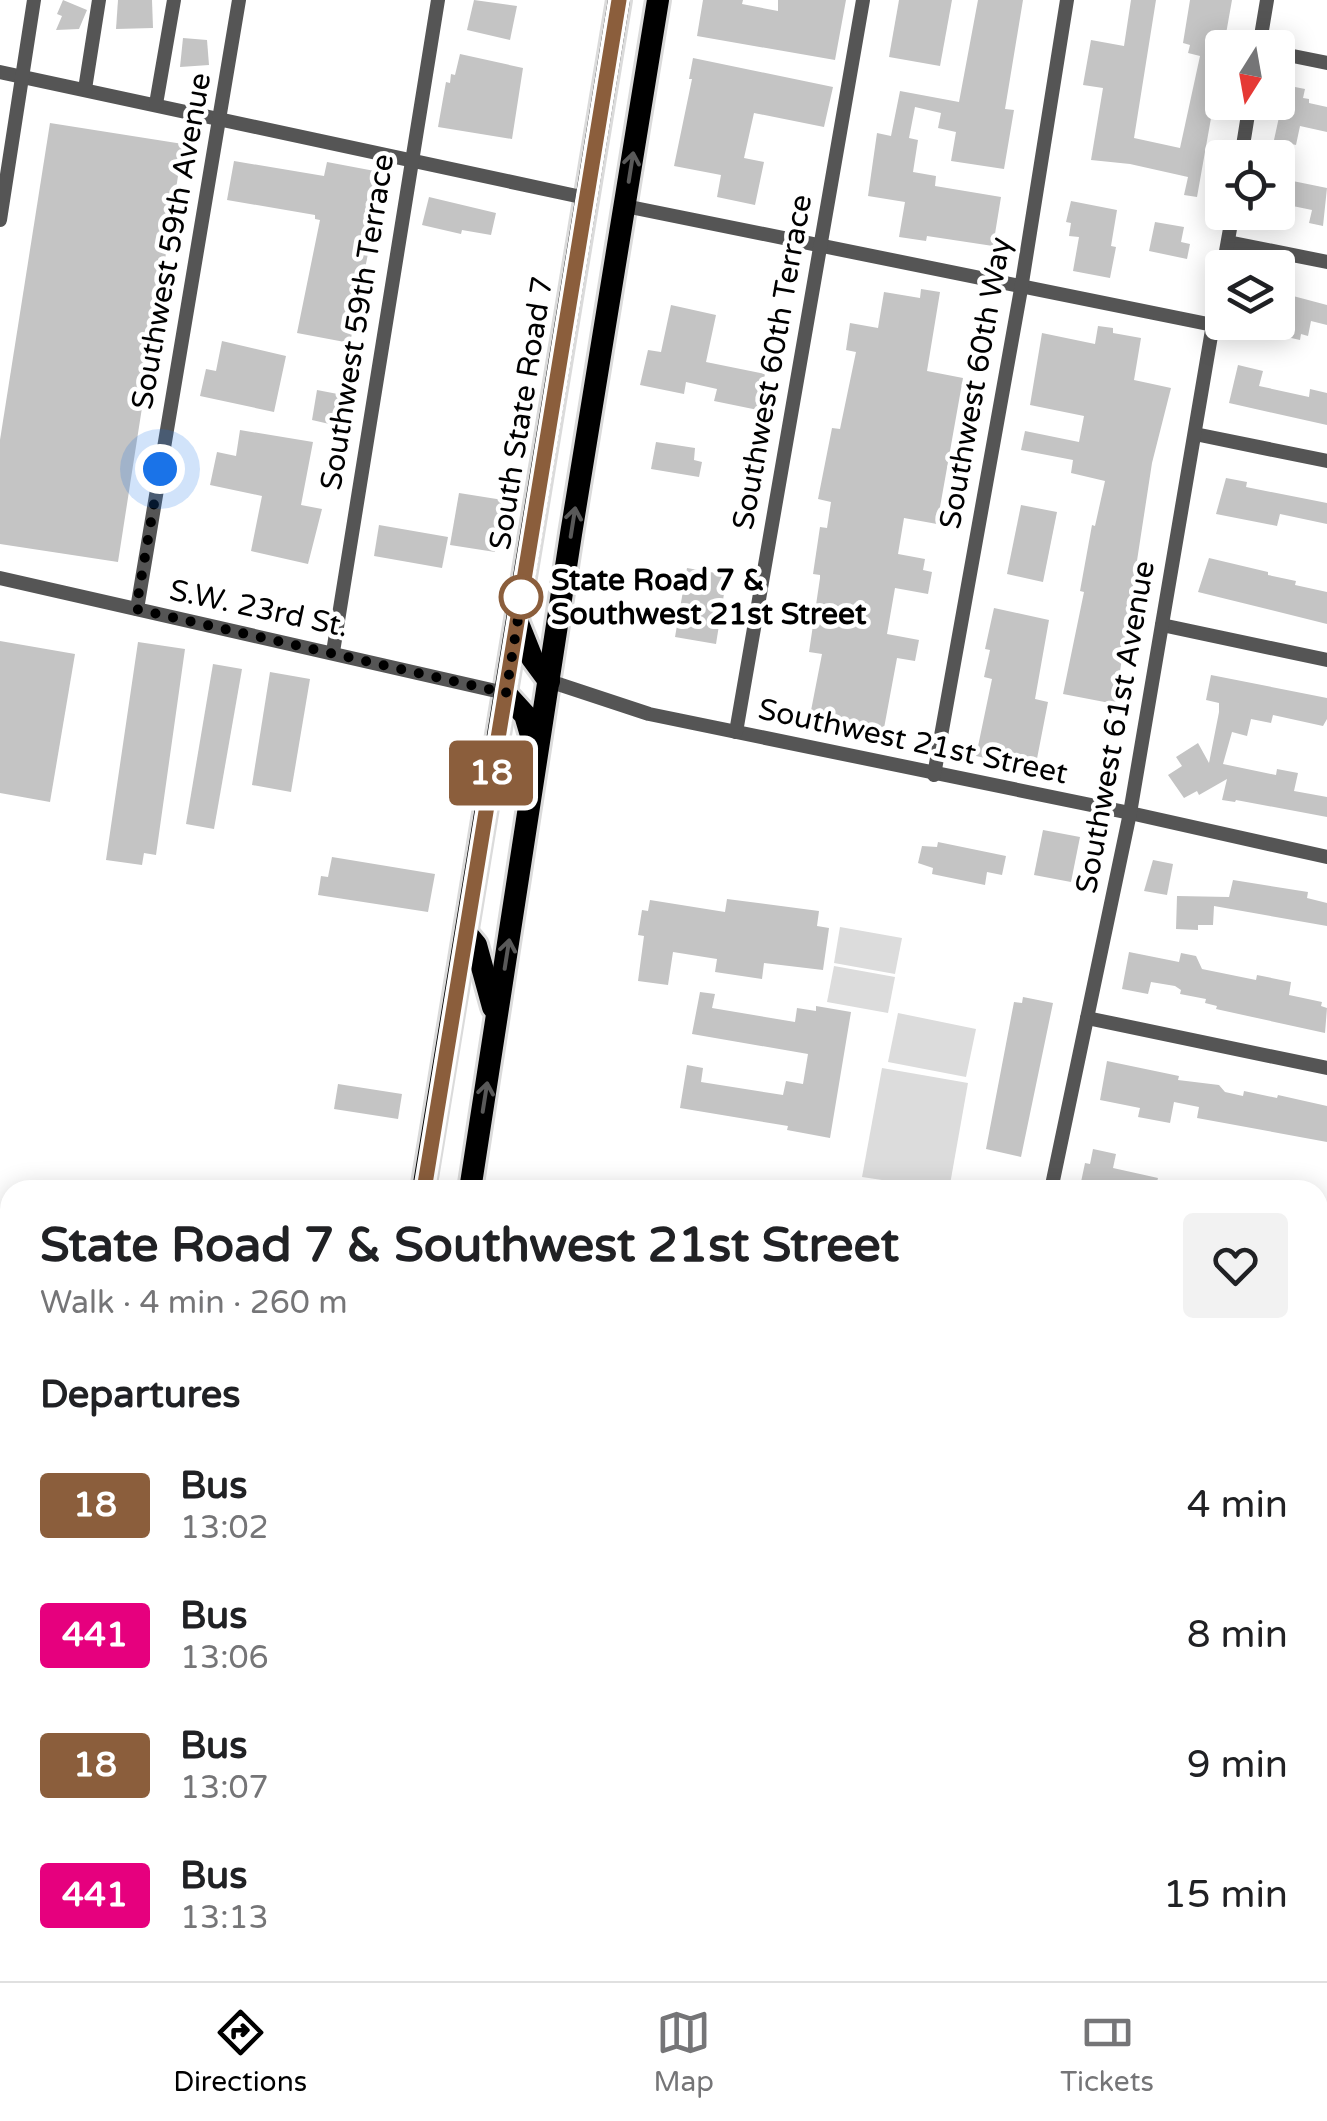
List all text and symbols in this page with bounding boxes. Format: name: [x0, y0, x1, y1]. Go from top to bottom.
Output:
north arrow: [1205, 30, 1295, 120]
map controls: [1205, 30, 1295, 340]
street label: Southwest 59th Avenue: [124, 70, 219, 412]
button: locate: [1205, 140, 1295, 230]
street label: Southwest 59th Terrace: [313, 151, 402, 493]
one-way arrow: [622, 151, 641, 184]
street label: Southwest 60th Terrace: [725, 192, 820, 533]
street label: Southwest 60th Way: [932, 234, 1019, 532]
button: layers: [1205, 250, 1295, 340]
street label: South State Road 7: [482, 274, 561, 552]
your location: [135, 444, 185, 494]
one-way arrow: [564, 506, 583, 539]
street label: Southwest 61st Avenue: [1068, 558, 1163, 896]
place label: State Road 7 & Southwest 21st Street: [551, 562, 867, 633]
street label: S.W. 23rd St.: [166, 571, 352, 645]
marker: State Road 7 & Southwest 21st Street: [500, 576, 542, 618]
street label: Southwest 21st Street: [755, 691, 1071, 792]
line badge: 18: [446, 740, 536, 806]
text: 18: [469, 752, 513, 794]
one-way arrow: [498, 938, 516, 971]
one-way arrow: [476, 1081, 494, 1114]
button: heart: [1183, 1213, 1288, 1318]
text: State Road 7 & Southwest 21st Street: [40, 1217, 899, 1275]
text: Walk · 4 min · 260 m: [40, 1284, 348, 1322]
text: Departures: [40, 1372, 241, 1418]
text: Bus: [180, 1463, 247, 1509]
text: 4 min: [1187, 1482, 1288, 1528]
text: 18: [73, 1484, 117, 1526]
text: 13:02: [180, 1509, 269, 1547]
text: Bus: [180, 1593, 247, 1639]
text: 8 min: [1187, 1612, 1288, 1658]
text: 441: [62, 1614, 128, 1656]
text: 13:06: [180, 1639, 269, 1677]
text: Bus: [180, 1723, 247, 1769]
text: 9 min: [1187, 1742, 1288, 1788]
text: 18: [73, 1744, 117, 1786]
text: 13:07: [180, 1769, 269, 1807]
text: Bus: [180, 1853, 247, 1899]
text: 15 min: [1163, 1872, 1288, 1918]
text: 441: [62, 1874, 128, 1916]
text: 13:13: [180, 1899, 269, 1937]
tab: Directions: [173, 2005, 307, 2099]
tab: Map: [653, 2005, 714, 2099]
tab: Tickets: [1060, 2005, 1154, 2099]

